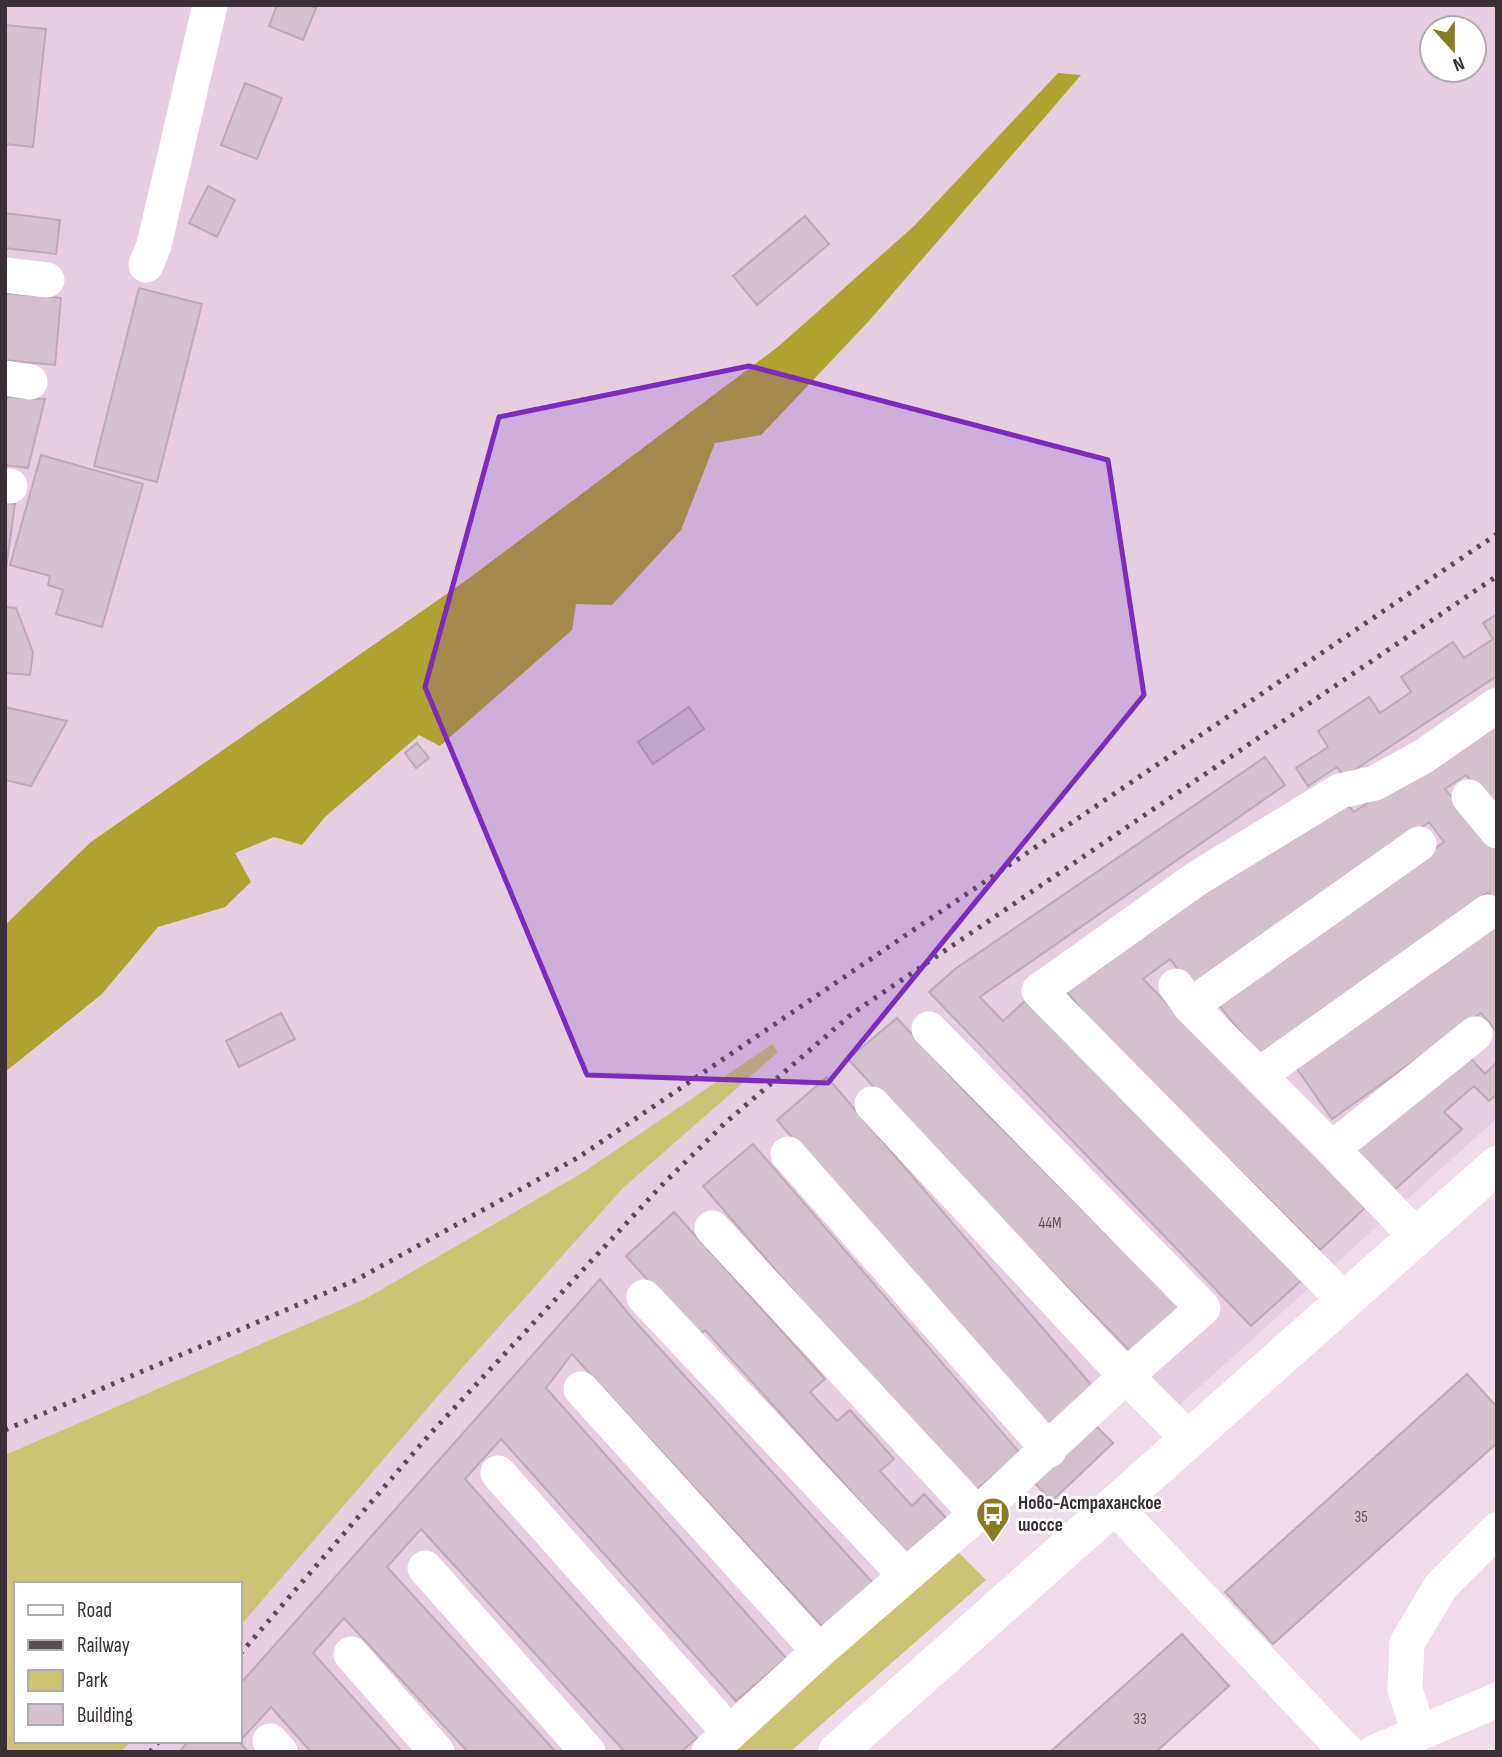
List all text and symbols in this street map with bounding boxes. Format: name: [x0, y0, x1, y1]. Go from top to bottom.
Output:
north arrow: [1418, 14, 1488, 84]
text: N: [1450, 51, 1467, 76]
house number: 44М: [1039, 1214, 1061, 1233]
place label: Ново-Астраханское шоссе: [1018, 1492, 1162, 1537]
bus stop icon: Ново-Астраханское шоссе: [974, 1495, 1012, 1544]
house number: 35: [1354, 1508, 1368, 1527]
legend: [14, 1582, 242, 1743]
text: Road: [77, 1598, 112, 1623]
text: Railway: [77, 1633, 130, 1658]
text: Park: [77, 1668, 108, 1693]
text: Building: [77, 1703, 133, 1728]
house number: 33: [1133, 1710, 1147, 1729]

